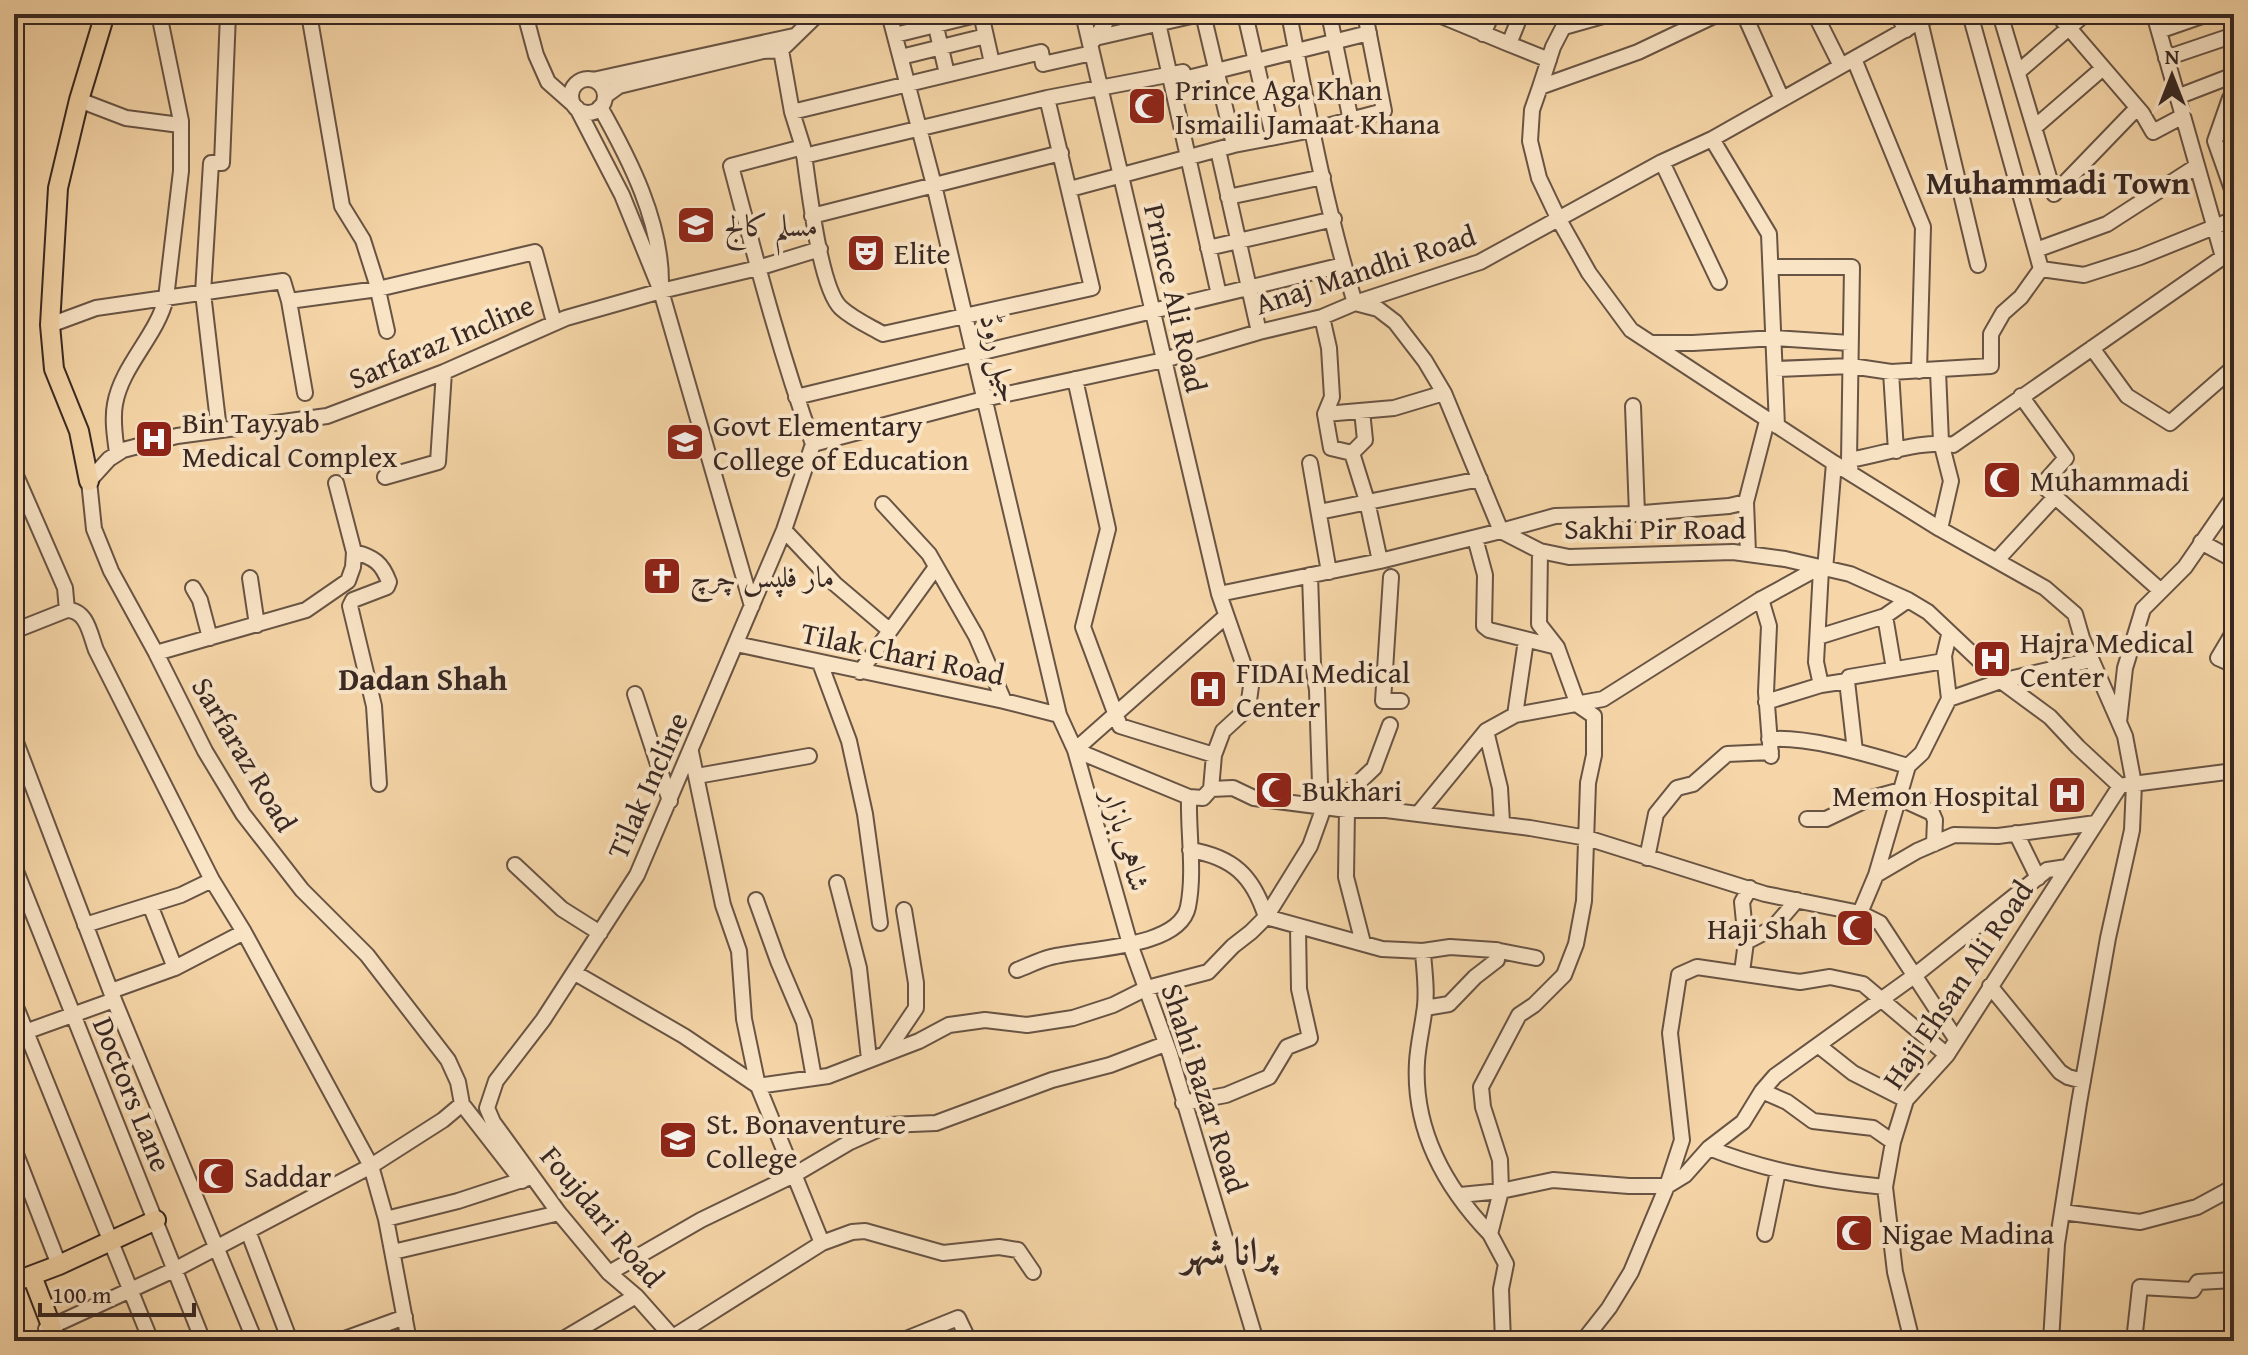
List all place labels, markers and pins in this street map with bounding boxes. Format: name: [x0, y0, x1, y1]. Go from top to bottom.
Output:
place label: Prince Aga Khan Ismaili Jamaat Khana: [1175, 67, 1440, 145]
mosque icon: Prince Aga Khan Ismaili Jamaat Khana: [1126, 85, 1168, 127]
place label: مسلم کالج: [724, 203, 818, 256]
school or university icon: مسلم کالج: [675, 204, 717, 246]
place label: Elite: [894, 231, 951, 275]
theatre icon: Elite: [845, 232, 887, 274]
place label: Bin Tayyab Medical Complex: [182, 400, 398, 478]
place label: Govt Elementary College of Education: [713, 403, 969, 481]
hospital icon: Bin Tayyab Medical Complex: [133, 418, 175, 460]
school or university icon: Govt Elementary College of Education: [664, 421, 706, 463]
place label: Muhammadi: [2030, 458, 2189, 502]
mosque icon: Muhammadi: [1981, 459, 2023, 501]
place label: مار فلپس چرچ: [690, 554, 834, 603]
church icon: مار فلپس چرچ: [641, 555, 683, 597]
place label: Hajra Medical Center: [2020, 620, 2194, 698]
hospital icon: Hajra Medical Center: [1971, 638, 2013, 680]
place label: FIDAI Medical Center: [1236, 650, 1410, 728]
hospital icon: FIDAI Medical Center: [1187, 668, 1229, 710]
place label: Bukhari: [1302, 768, 1402, 812]
mosque icon: Bukhari: [1253, 769, 1295, 811]
place label: Memon Hospital: [1832, 773, 2039, 817]
hospital icon: Memon Hospital: [2046, 774, 2088, 816]
place label: Haji Shah: [1707, 906, 1827, 950]
mosque icon: Haji Shah: [1834, 907, 1876, 949]
place label: St. Bonaventure College: [706, 1101, 906, 1179]
school or university icon: St. Bonaventure College: [657, 1119, 699, 1161]
place label: Saddar: [244, 1154, 331, 1198]
mosque icon: Saddar: [195, 1155, 237, 1197]
place label: Nigae Madina: [1882, 1211, 2054, 1255]
mosque icon: Nigae Madina: [1833, 1212, 1875, 1254]

